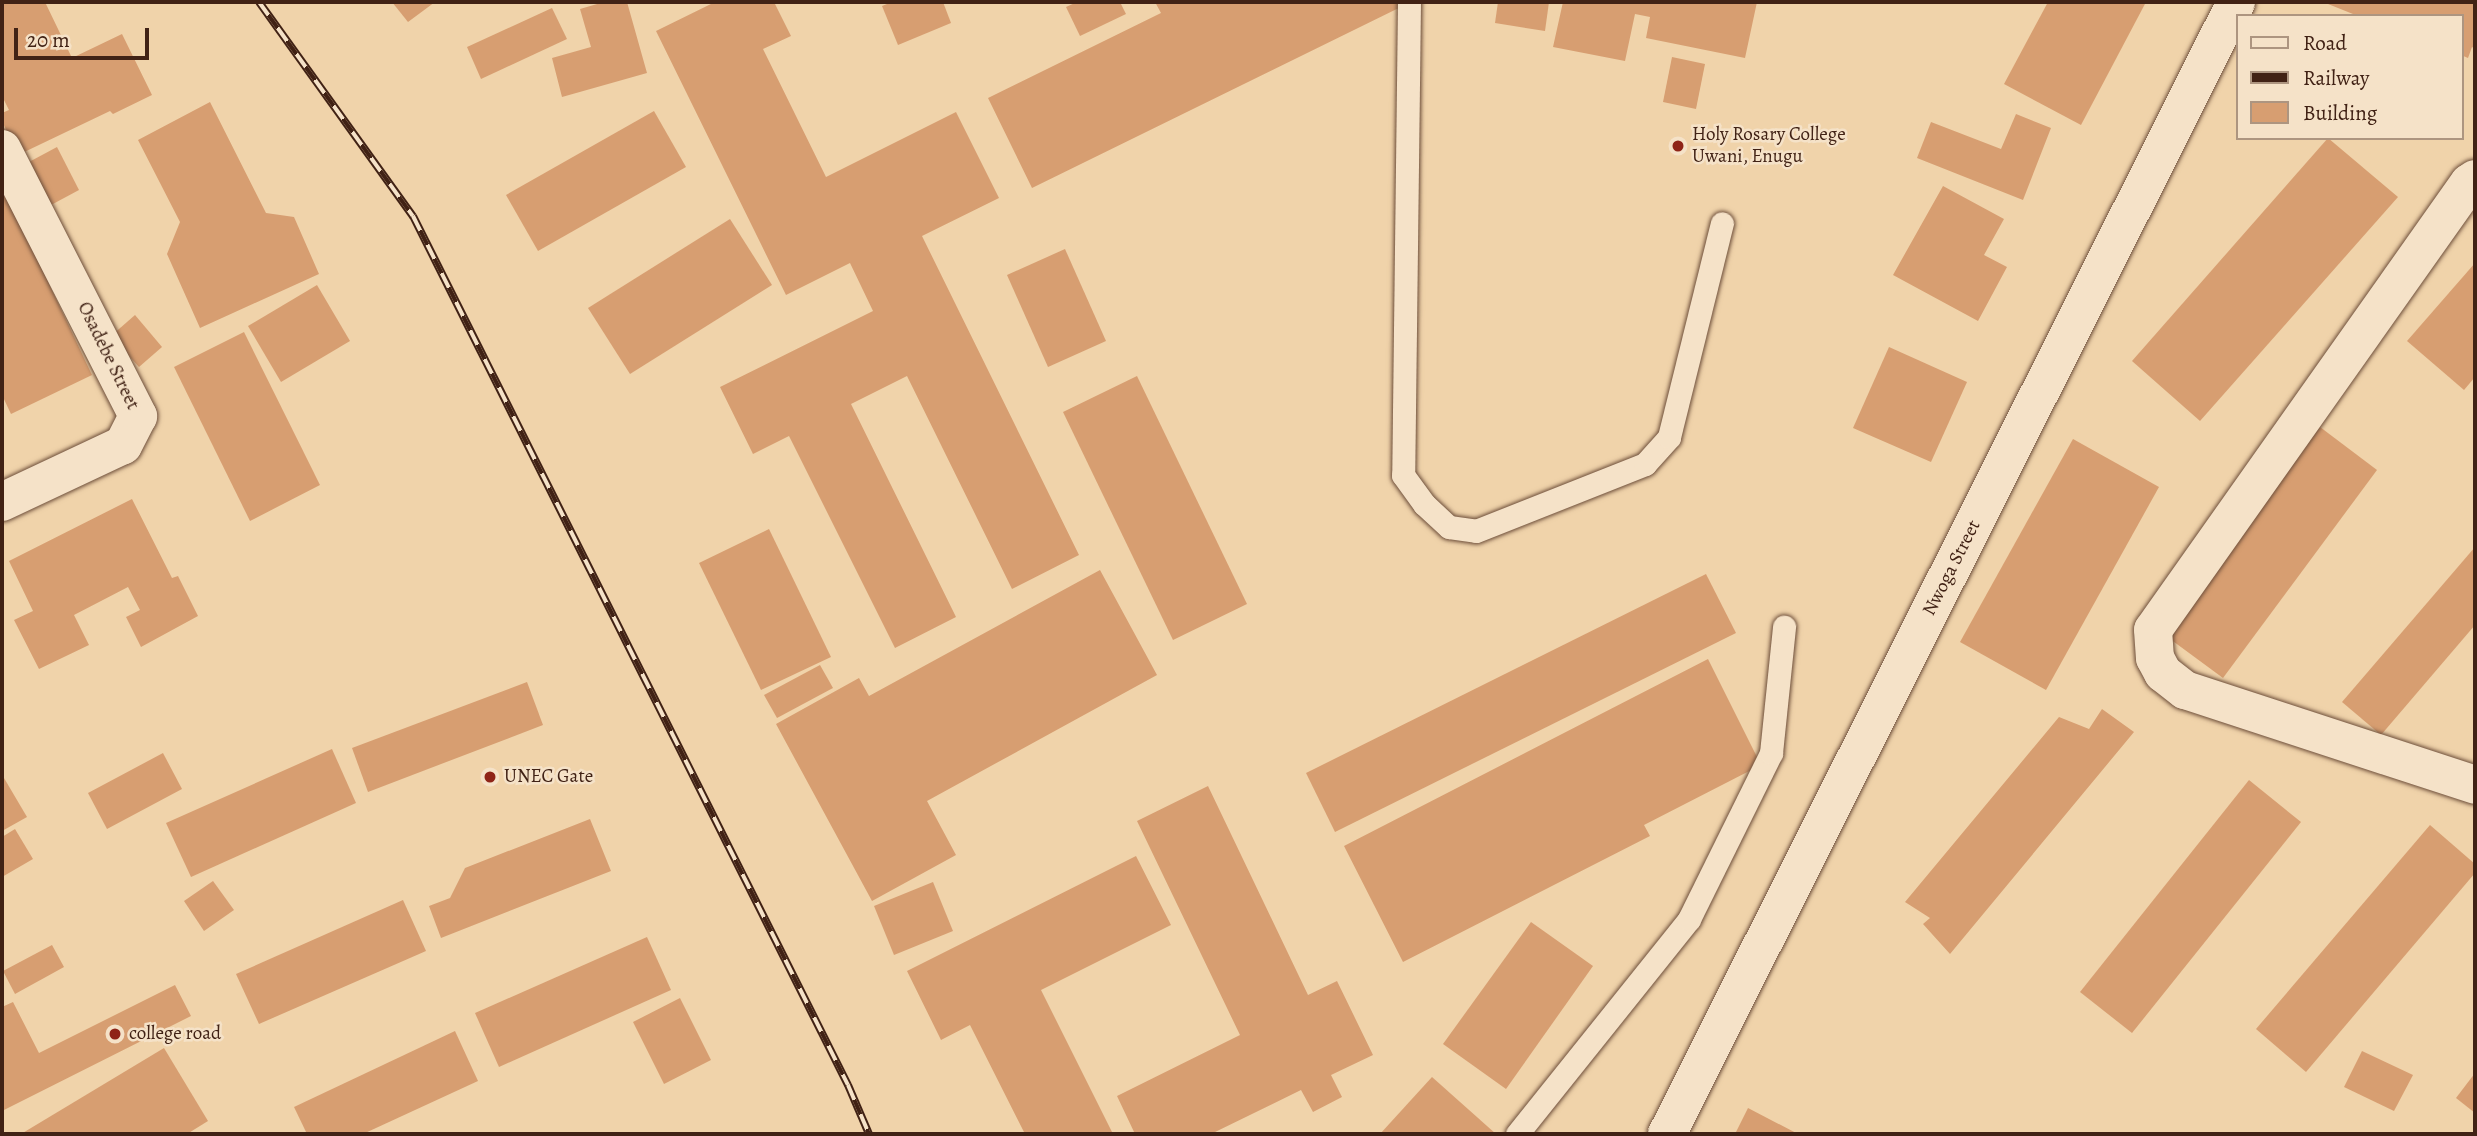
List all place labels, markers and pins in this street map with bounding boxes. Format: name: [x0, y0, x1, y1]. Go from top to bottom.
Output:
place label: Holy Rosary College Uwani, Enugu: [1692, 124, 1846, 168]
marker: Holy Rosary College Uwani, Enugu: [1670, 138, 1686, 154]
place label: UNEC Gate: [504, 766, 593, 788]
marker: UNEC Gate: [482, 769, 498, 785]
place label: college road: [129, 1023, 221, 1045]
marker: college road: [107, 1026, 123, 1042]

